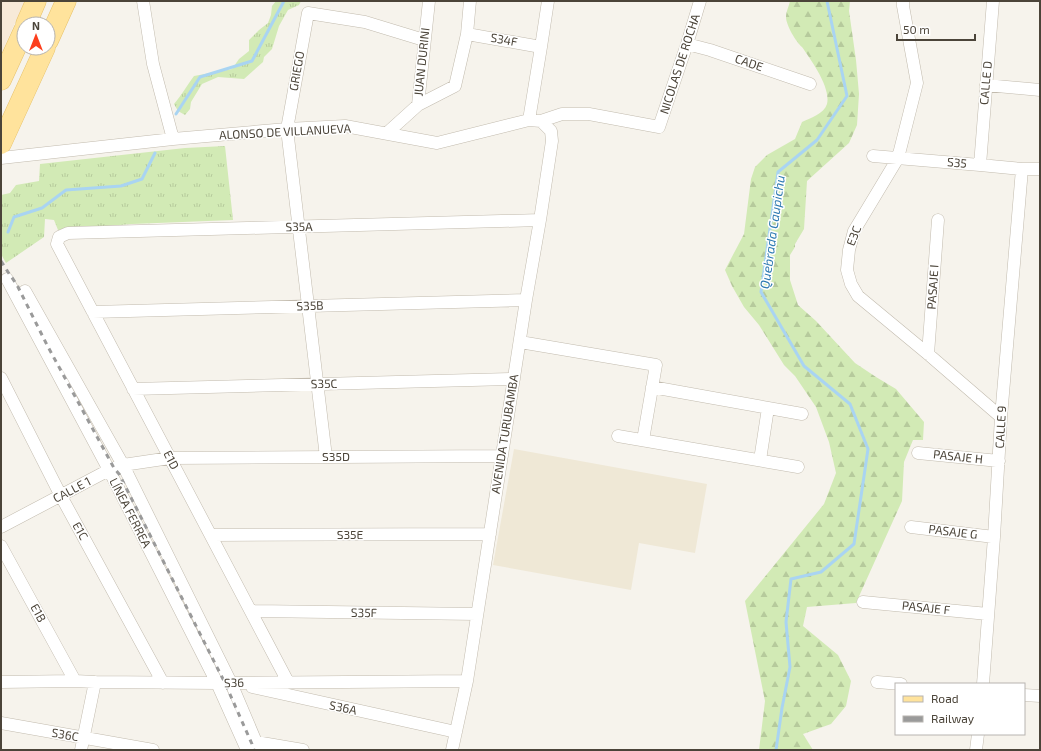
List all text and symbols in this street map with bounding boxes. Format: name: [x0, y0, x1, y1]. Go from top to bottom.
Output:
street label: NICOLAS DE ROCHA: [656, 11, 702, 116]
north arrow: [16, 16, 56, 56]
scale bar: [897, 16, 975, 42]
text: N: [32, 19, 40, 32]
text: 50 m: [903, 22, 930, 36]
street label: JUAN DURINI: [410, 27, 432, 97]
street label: S34F: [490, 30, 519, 48]
street label: GRIEGO: [286, 50, 306, 92]
street label: CADE: [733, 51, 766, 73]
street label: CALLE D: [976, 60, 994, 105]
street label: ALONSO DE VILLANUEVA: [219, 121, 352, 141]
street label: S35: [947, 154, 968, 170]
water label: Quebrada Caupichu: [756, 174, 788, 290]
street label: S35A: [285, 219, 313, 233]
street label: E3C: [843, 224, 863, 248]
street label: PASAJE I: [923, 264, 941, 310]
street label: S35B: [296, 298, 324, 312]
street label: AVENIDA TURUBAMBA: [488, 373, 520, 495]
street label: S35C: [311, 376, 338, 390]
street label: CALLE 9: [992, 405, 1008, 449]
street label: PASAJE H: [933, 446, 984, 466]
street label: E1D: [161, 448, 183, 471]
street label: S35D: [322, 449, 350, 463]
street label: CALLE 1: [50, 473, 93, 505]
street label: LÍNEA FERREA: [107, 475, 155, 550]
street label: E1C: [70, 519, 92, 542]
street label: PASAJE G: [928, 521, 978, 541]
street label: S35E: [337, 527, 364, 541]
street label: PASAJE F: [901, 598, 951, 617]
street label: E1B: [28, 601, 50, 624]
street label: S35F: [351, 605, 378, 619]
street label: S36: [224, 675, 244, 689]
legend: [895, 683, 1025, 735]
text: Road: [931, 691, 959, 705]
street label: S36A: [328, 697, 359, 717]
text: Railway: [931, 711, 975, 725]
street label: S36C: [51, 725, 80, 743]

